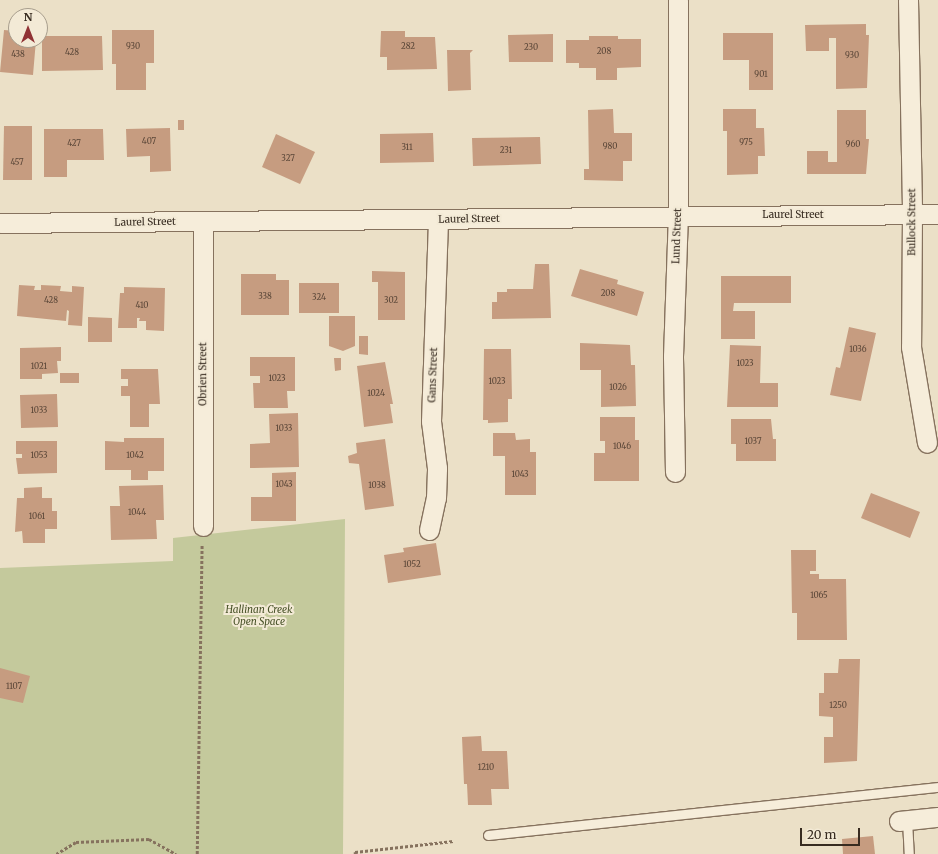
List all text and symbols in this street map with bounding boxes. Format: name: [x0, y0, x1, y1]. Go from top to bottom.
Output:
north arrow: [8, 8, 48, 48]
text: N: [24, 10, 32, 24]
house number: 930: [126, 42, 140, 52]
house number: 282: [401, 42, 415, 52]
house number: 230: [524, 43, 538, 53]
house number: 208: [597, 47, 611, 57]
house number: 428: [65, 48, 79, 58]
house number: 438: [11, 50, 25, 60]
house number: 930: [845, 51, 859, 61]
house number: 901: [754, 70, 768, 80]
house number: 407: [142, 137, 156, 147]
house number: 975: [739, 138, 753, 148]
house number: 427: [67, 139, 81, 149]
house number: 960: [846, 140, 860, 150]
house number: 980: [603, 142, 617, 152]
house number: 311: [401, 143, 413, 153]
house number: 231: [500, 146, 512, 156]
house number: 327: [281, 154, 295, 164]
house number: 457: [10, 158, 24, 168]
street label: Bullock Street: [906, 188, 918, 256]
street label: Lund Street: [670, 208, 684, 264]
street label: Laurel Street: [762, 209, 824, 221]
street label: Laurel Street: [438, 212, 500, 226]
street label: Laurel Street: [114, 215, 176, 229]
house number: 208: [601, 289, 615, 299]
house number: 338: [258, 292, 272, 302]
house number: 324: [312, 293, 326, 303]
house number: 428: [44, 296, 58, 306]
house number: 302: [384, 296, 398, 306]
house number: 410: [136, 301, 148, 311]
street label: Obrien Street: [197, 342, 209, 406]
house number: 1036: [849, 345, 867, 355]
street label: Gans Street: [426, 347, 440, 403]
house number: 1023: [736, 359, 754, 369]
house number: 1021: [31, 362, 47, 372]
house number: 1023: [268, 374, 286, 384]
house number: 1023: [488, 377, 506, 387]
house number: 1026: [609, 383, 627, 393]
house number: 1024: [367, 389, 385, 399]
house number: 1033: [31, 406, 47, 416]
house number: 1033: [276, 424, 292, 434]
house number: 1037: [745, 437, 761, 447]
house number: 1046: [613, 442, 631, 452]
house number: 1053: [30, 451, 48, 461]
house number: 1042: [126, 451, 144, 461]
house number: 1043: [511, 470, 529, 480]
house number: 1043: [275, 480, 293, 490]
house number: 1038: [368, 481, 386, 491]
house number: 1044: [128, 508, 146, 518]
house number: 1061: [29, 512, 45, 522]
house number: 1052: [403, 560, 421, 570]
house number: 1065: [810, 591, 828, 601]
park label: Hallinan Creek Open Space: [226, 603, 292, 626]
house number: 1107: [6, 682, 22, 692]
house number: 1250: [829, 701, 847, 711]
house number: 1210: [478, 763, 494, 773]
scale bar: [802, 820, 862, 846]
text: 20 m: [807, 827, 836, 842]

